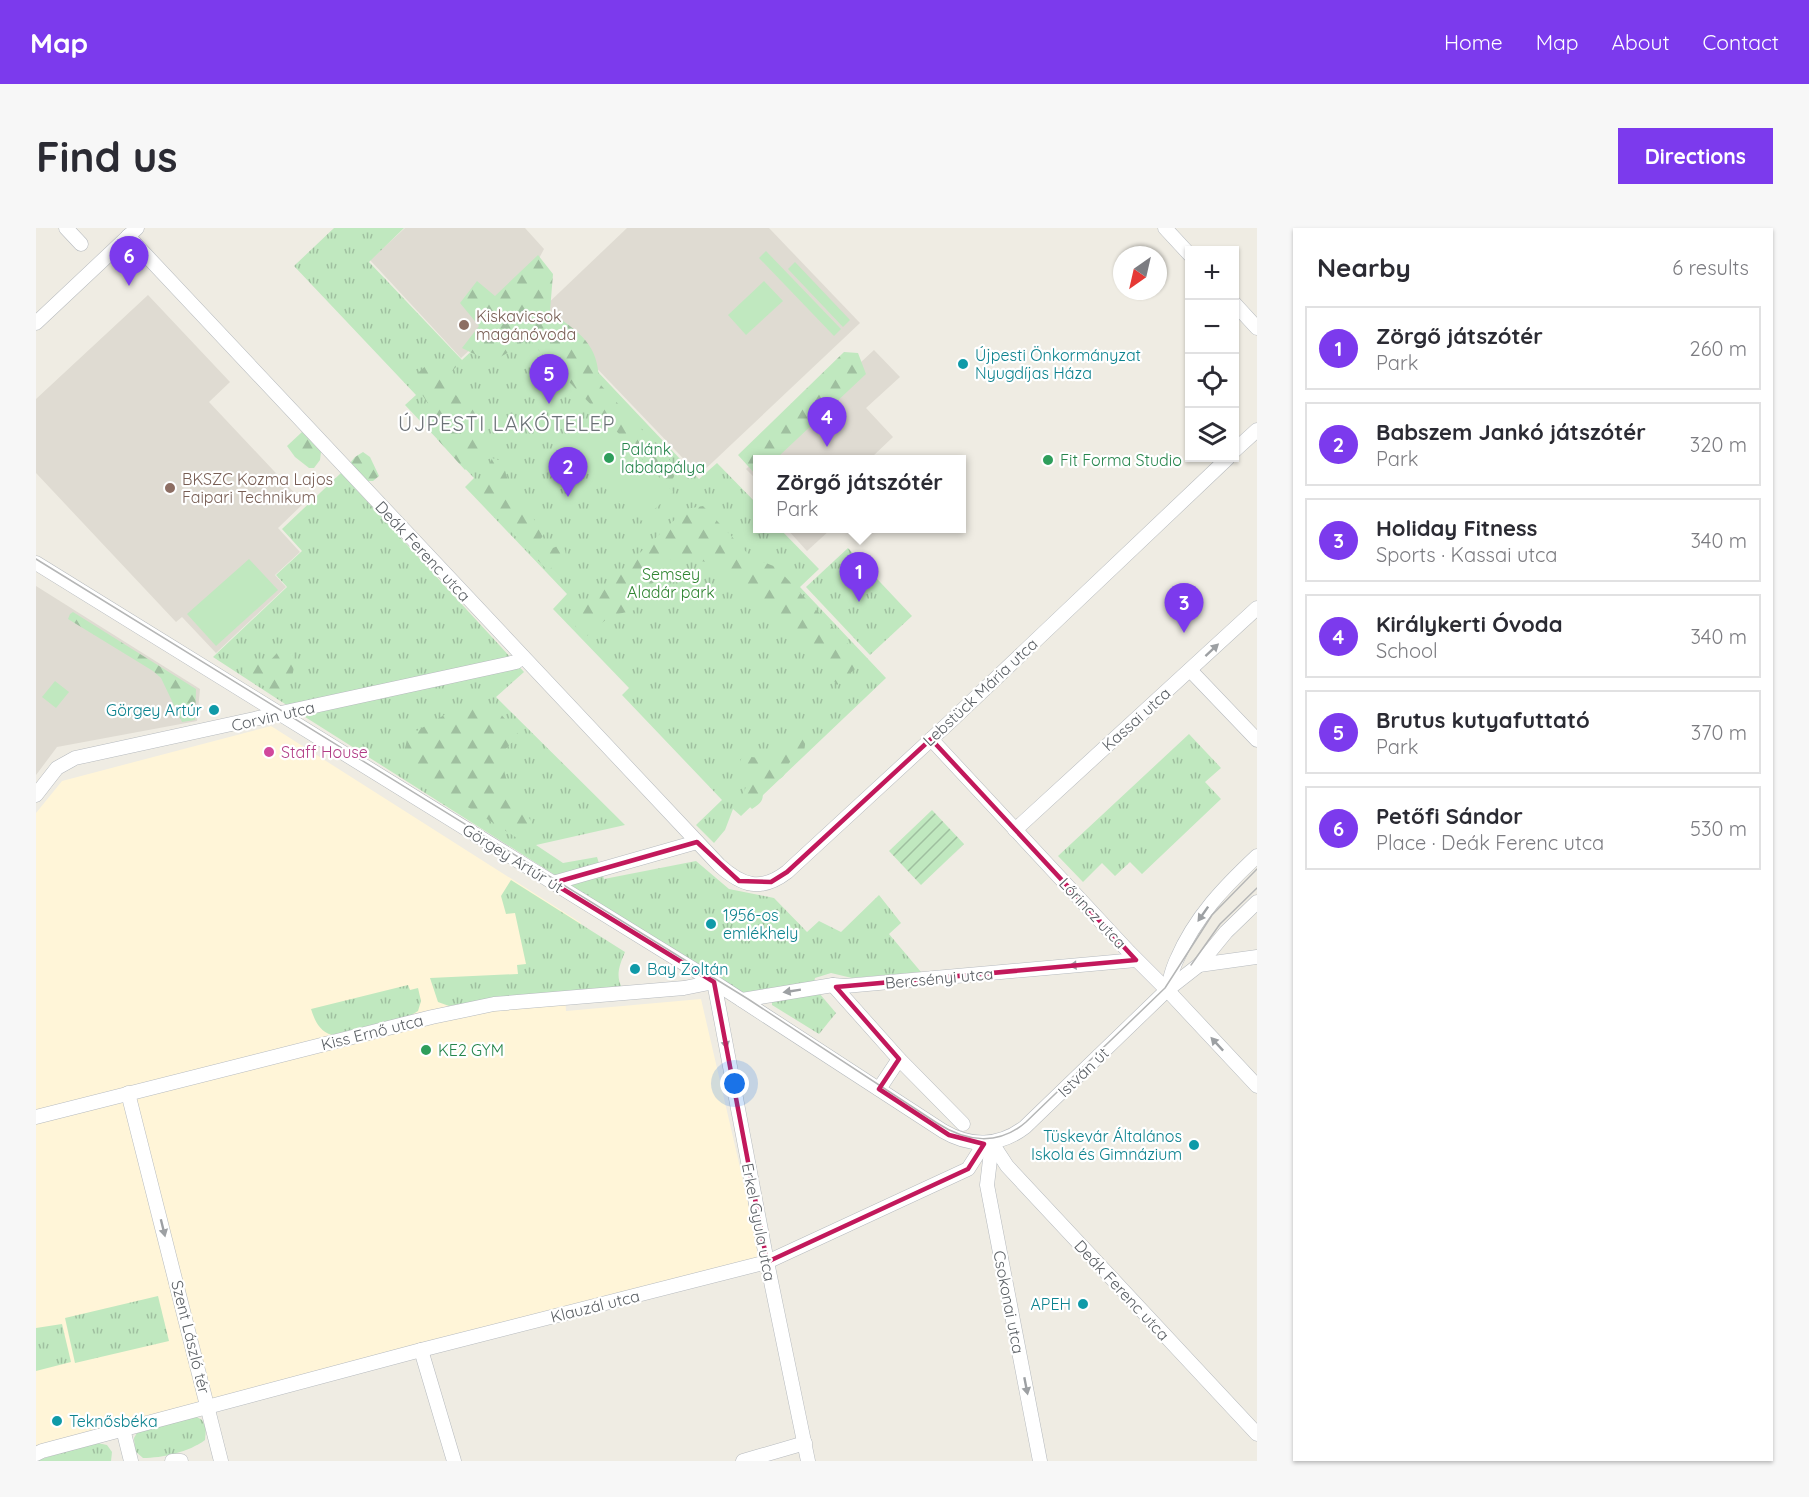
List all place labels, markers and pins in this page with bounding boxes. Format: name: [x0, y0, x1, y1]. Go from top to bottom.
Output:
pin: 6: [110, 236, 148, 286]
place label: Kiskavicsok magánóvoda: [476, 306, 576, 344]
marker: Kiskavicsok magánóvoda: [457, 318, 471, 332]
place label: Újpesti Önkormányzat Nyugdíjas Háza: [975, 345, 1141, 383]
pin: 5: [530, 354, 568, 404]
marker: Újpesti Önkormányzat Nyugdíjas Háza: [956, 357, 970, 371]
pin: 4: [808, 398, 846, 447]
place label: Palánk labdapálya: [621, 439, 705, 477]
pin: 2: [548, 448, 588, 497]
place label: Fit Forma Studio: [1060, 450, 1182, 470]
marker: Palánk labdapálya: [602, 451, 616, 465]
marker: Fit Forma Studio: [1041, 453, 1055, 467]
place label: BKSZC Kozma Lajos Faipari Technikum: [182, 469, 333, 507]
marker: BKSZC Kozma Lajos Faipari Technikum: [163, 481, 177, 495]
pin: 1: [840, 552, 878, 602]
pin: 3: [1164, 584, 1204, 633]
place label: Görgey Artúr: [106, 700, 202, 720]
marker: Görgey Artúr: [207, 703, 221, 717]
place label: Staff House: [281, 742, 368, 762]
marker: Staff House: [262, 745, 276, 759]
place label: 1956-os emlékhely: [723, 905, 798, 943]
marker: 1956-os emlékhely: [704, 917, 718, 931]
place label: Bay Zoltán: [647, 959, 728, 979]
marker: Bay Zoltán: [628, 962, 642, 976]
place label: KE2 GYM: [438, 1040, 504, 1060]
marker: KE2 GYM: [419, 1043, 433, 1057]
place label: Tüskevár Általános Iskola és Gimnázium: [1031, 1126, 1182, 1164]
marker: Tüskevár Általános Iskola és Gimnázium: [1187, 1138, 1201, 1152]
place label: APEH: [1031, 1294, 1071, 1314]
marker: APEH: [1076, 1297, 1090, 1311]
place label: Teknősbéka: [69, 1411, 158, 1431]
marker: Teknősbéka: [50, 1414, 64, 1428]

